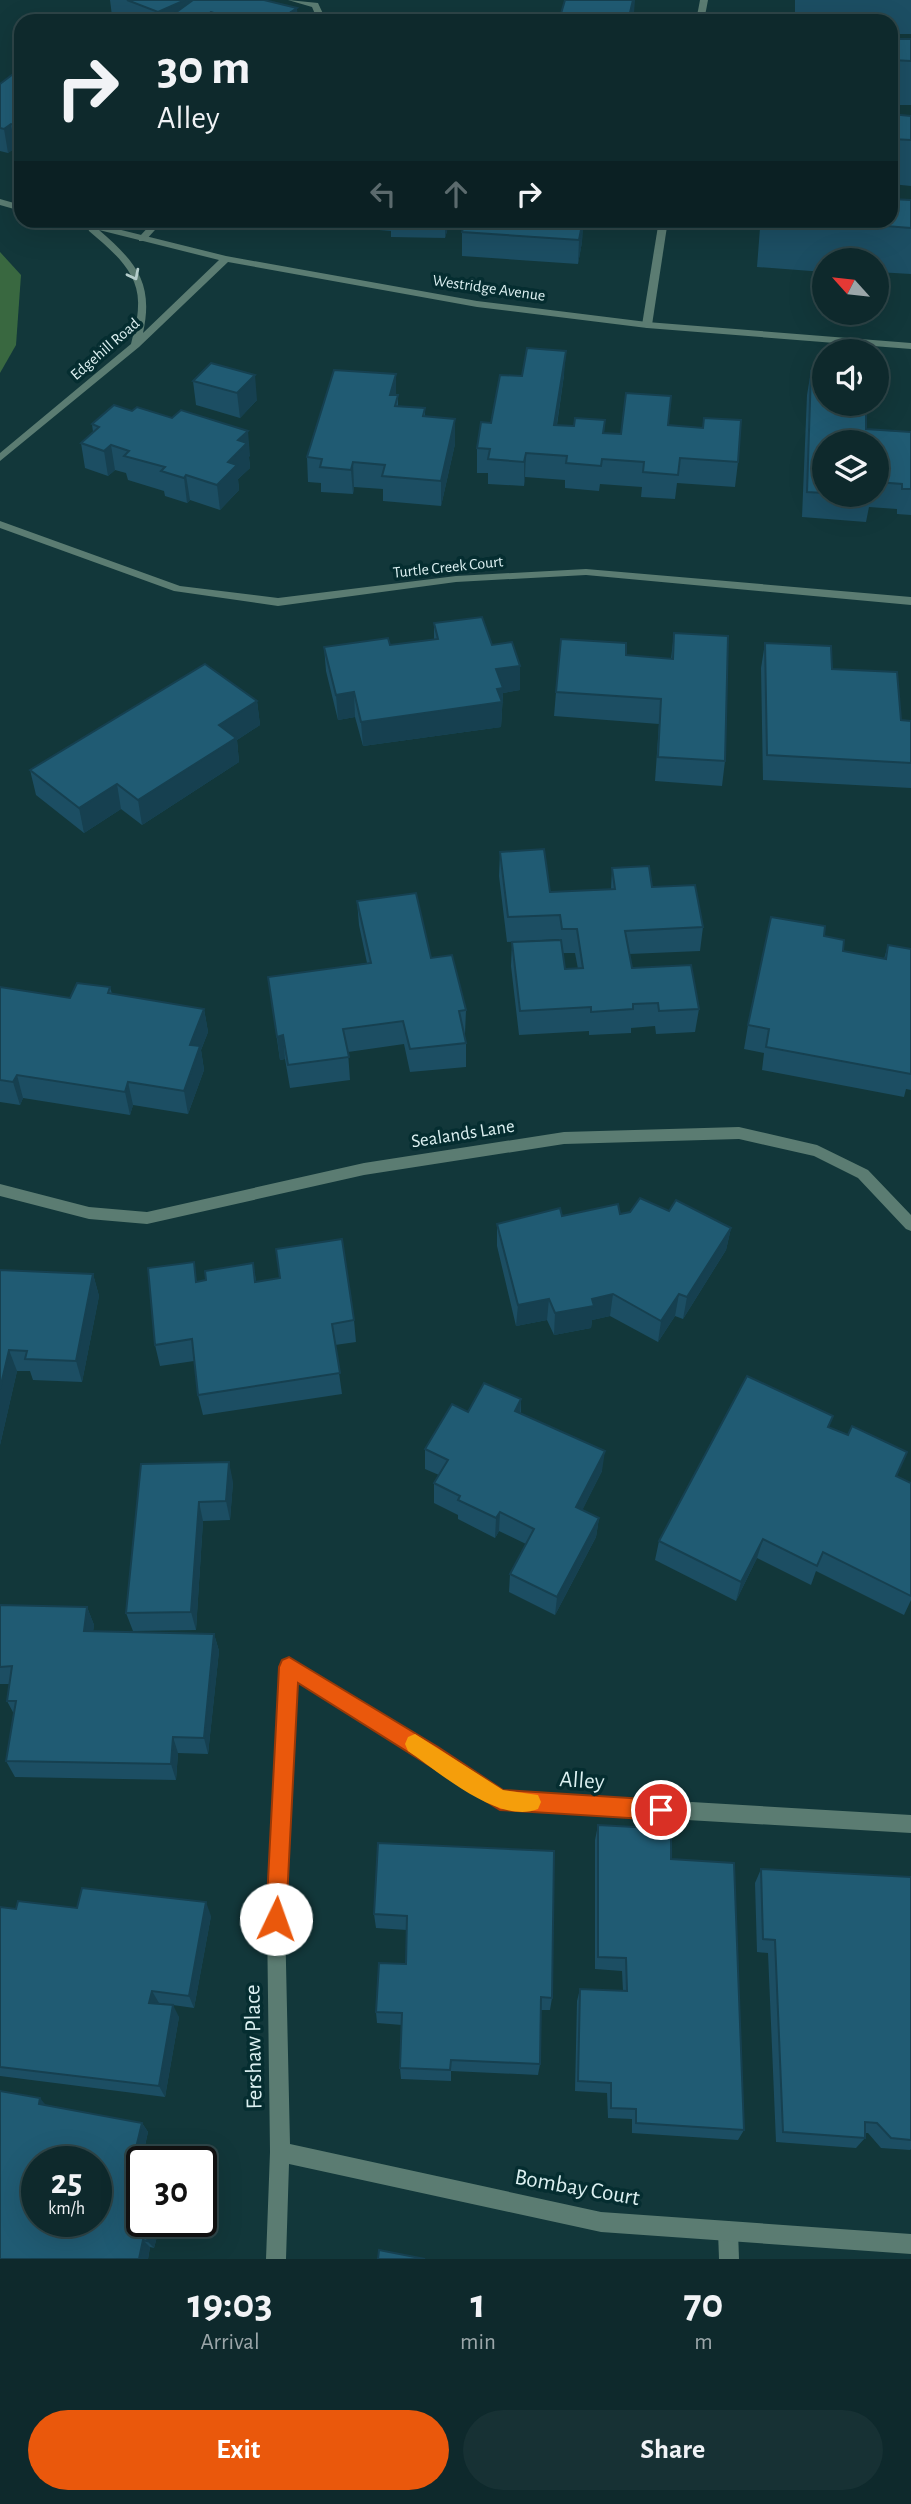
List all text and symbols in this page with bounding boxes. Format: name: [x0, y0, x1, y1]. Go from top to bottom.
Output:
icon: right: [42, 42, 133, 133]
text: 30 m: [157, 44, 251, 93]
text: Alley: [157, 102, 220, 134]
icon: left: [364, 175, 402, 213]
icon: ahead: [437, 175, 475, 213]
icon: right: [510, 175, 548, 213]
north arrow: [812, 248, 889, 326]
map controls: [812, 248, 889, 507]
one-way arrow: [125, 268, 139, 280]
street label: Westridge Avenue: [432, 272, 546, 304]
street label: Edgehill Road: [68, 315, 142, 383]
button: sound: [812, 339, 889, 416]
button: layers: [812, 430, 889, 507]
street label: Turtle Creek Court: [392, 553, 504, 581]
street label: Sealands Lane: [410, 1116, 516, 1152]
street label: Alley: [559, 1768, 605, 1794]
pin: [631, 1780, 691, 1840]
icon: arrive: [642, 1791, 680, 1829]
position arrow: [239, 1882, 313, 1956]
street label: Fershaw Place: [241, 1984, 267, 2110]
speed limit sign: 30: [126, 2146, 217, 2237]
text: 25: [51, 2165, 82, 2200]
street label: Bombay Court: [513, 2166, 642, 2210]
text: km/h: [48, 2200, 85, 2218]
text: 19:03: [188, 2283, 273, 2325]
text: 1: [470, 2283, 486, 2325]
text: 70: [683, 2283, 723, 2325]
text: Arrival: [200, 2331, 260, 2354]
text: min: [460, 2331, 496, 2354]
text: m: [694, 2331, 713, 2354]
button: Exit: [28, 2410, 449, 2490]
button: Share: [463, 2410, 883, 2490]

